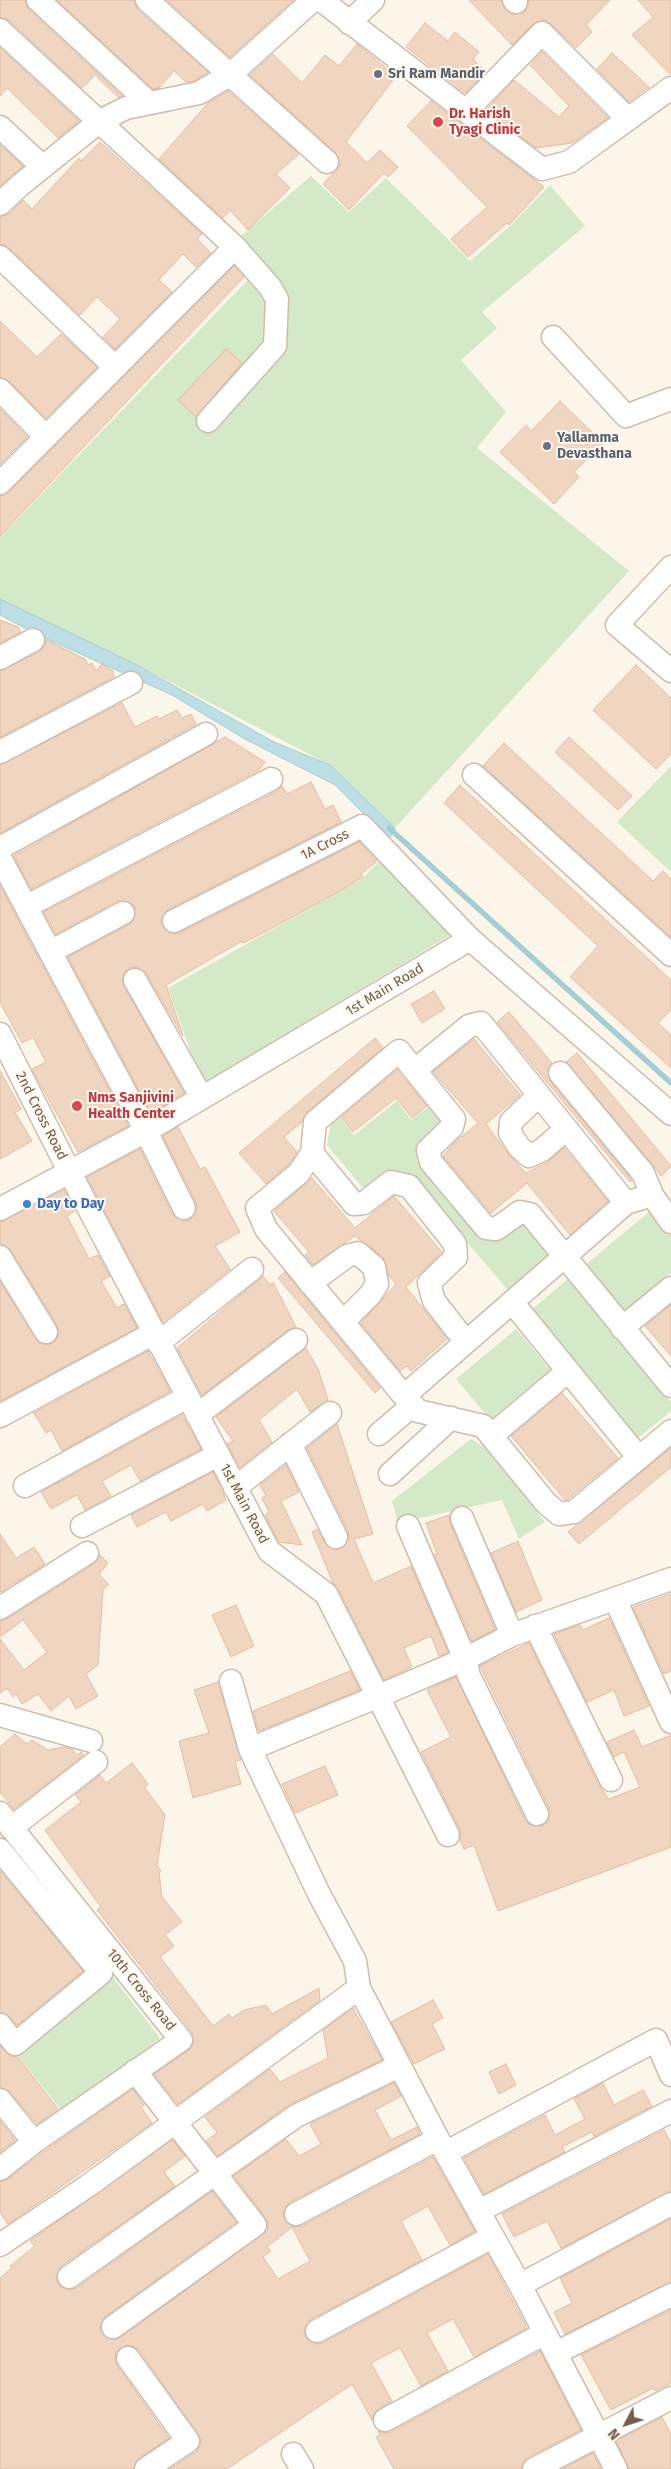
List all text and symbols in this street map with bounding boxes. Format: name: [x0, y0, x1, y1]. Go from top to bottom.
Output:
place label: Sri Ram Mandir: [388, 66, 485, 82]
marker: Sri Ram Mandir: [372, 68, 384, 80]
place label: Dr. Harish Tyagi Clinic: [449, 106, 520, 138]
marker: Dr. Harish Tyagi Clinic: [431, 115, 445, 129]
place label: Yallamma Devasthana: [557, 430, 632, 462]
marker: Yallamma Devasthana: [541, 440, 553, 452]
street label: 1A Cross: [298, 826, 352, 864]
street label: 1st Main Road: [343, 960, 427, 1020]
street label: 2nd Cross Road: [12, 1069, 70, 1163]
place label: Nms Sanjivini Health Center: [88, 1090, 175, 1122]
marker: Nms Sanjivini Health Center: [70, 1099, 84, 1113]
place label: Day to Day: [37, 1196, 104, 1212]
marker: Day to Day: [21, 1198, 33, 1210]
street label: 1st Main Road: [216, 1461, 272, 1547]
street label: 10th Cross Road: [103, 1946, 179, 2034]
north arrow: [601, 2399, 651, 2449]
text: N: [605, 2425, 624, 2443]

